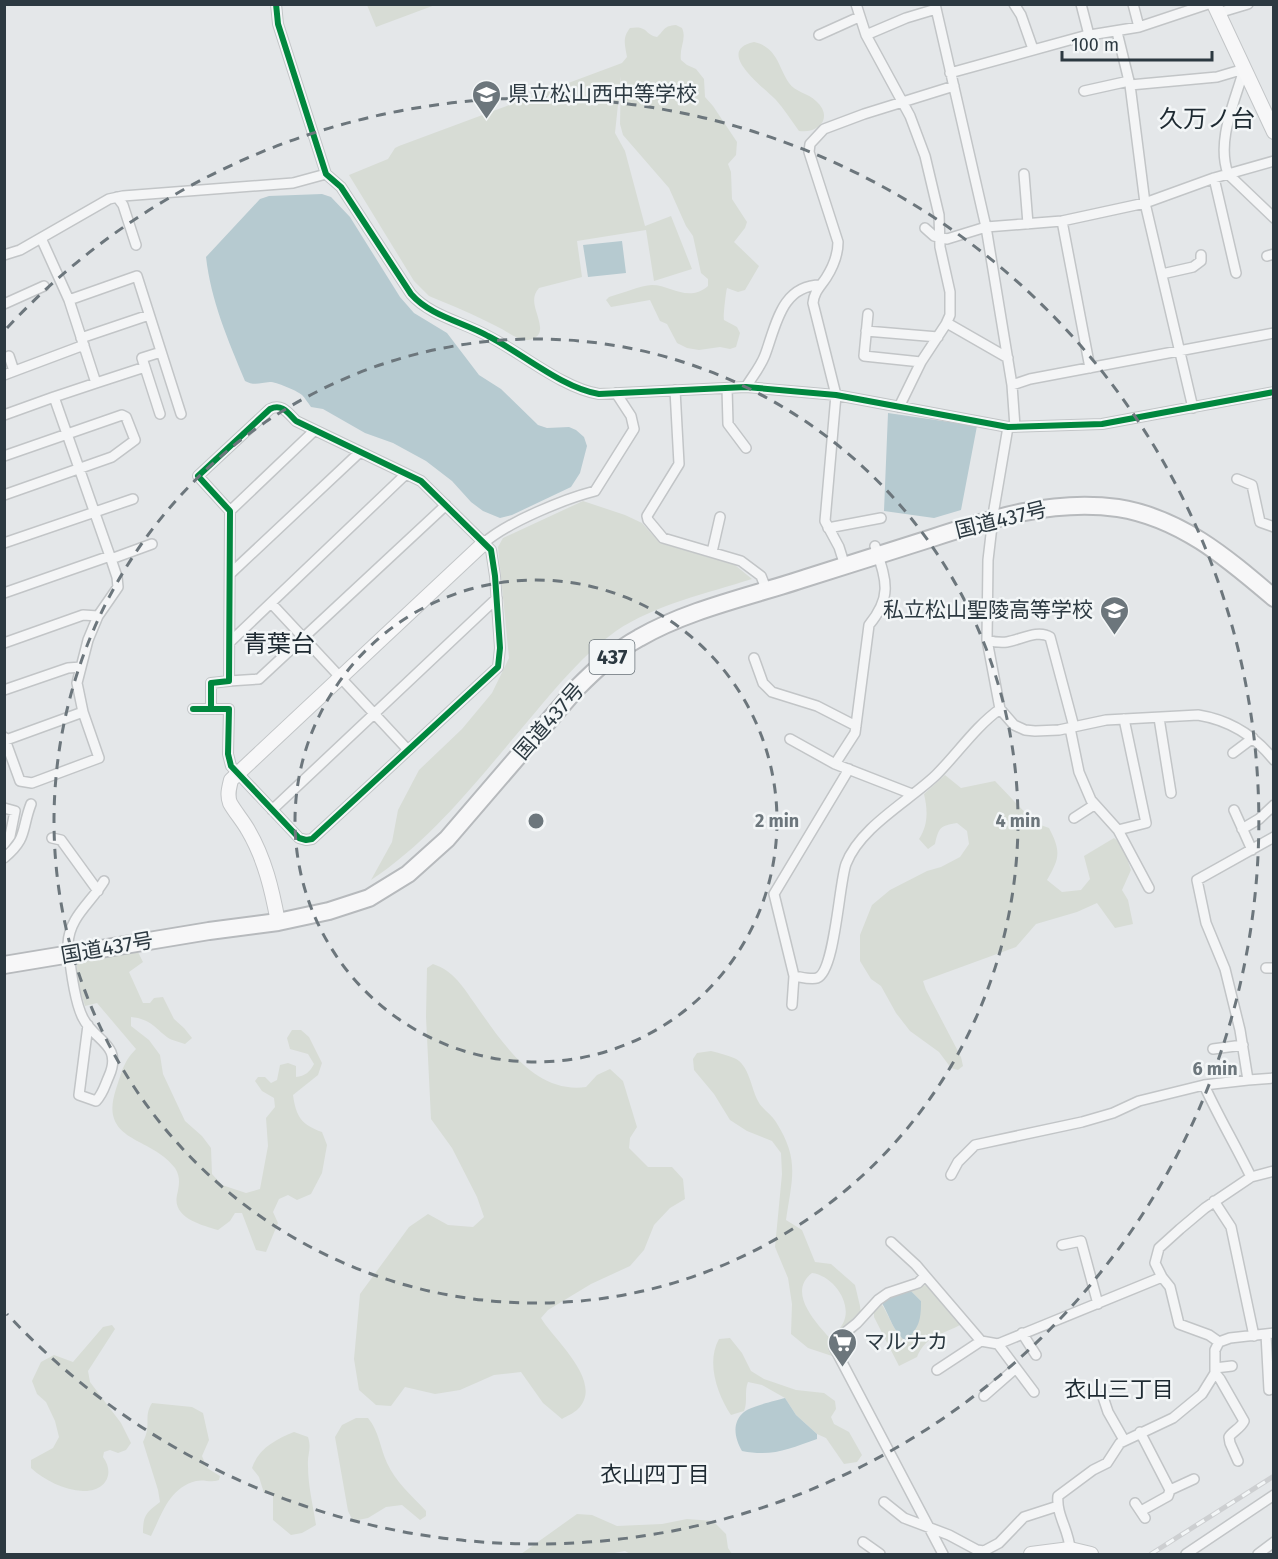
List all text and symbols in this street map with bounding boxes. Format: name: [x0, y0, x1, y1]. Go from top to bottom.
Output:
scale bar: [1062, 24, 1212, 62]
text: 100 m: [1071, 34, 1119, 56]
school or university icon: 県立松山西中等学校: [471, 78, 503, 120]
place label: 県立松山西中等学校: [508, 81, 697, 107]
district label: 久万ノ台: [1159, 105, 1255, 133]
street label: 国道437号: [952, 496, 1050, 544]
school or university icon: 私立松山聖陵高等学校: [1098, 594, 1130, 636]
place label: 私立松山聖陵高等学校: [883, 597, 1093, 623]
district label: 青葉台: [243, 630, 315, 658]
road number: 437: [590, 640, 634, 674]
street label: 国道437号: [509, 677, 589, 765]
text: 2 min: [755, 810, 799, 832]
text: 4 min: [995, 810, 1041, 832]
centre of rings: [526, 811, 546, 831]
street label: 国道437号: [59, 927, 155, 969]
text: 6 min: [1192, 1058, 1238, 1080]
supermarket icon: マルナカ: [827, 1326, 859, 1368]
place label: マルナカ: [864, 1329, 948, 1355]
district label: 衣山三丁目: [1064, 1376, 1174, 1403]
district label: 衣山四丁目: [600, 1461, 710, 1488]

